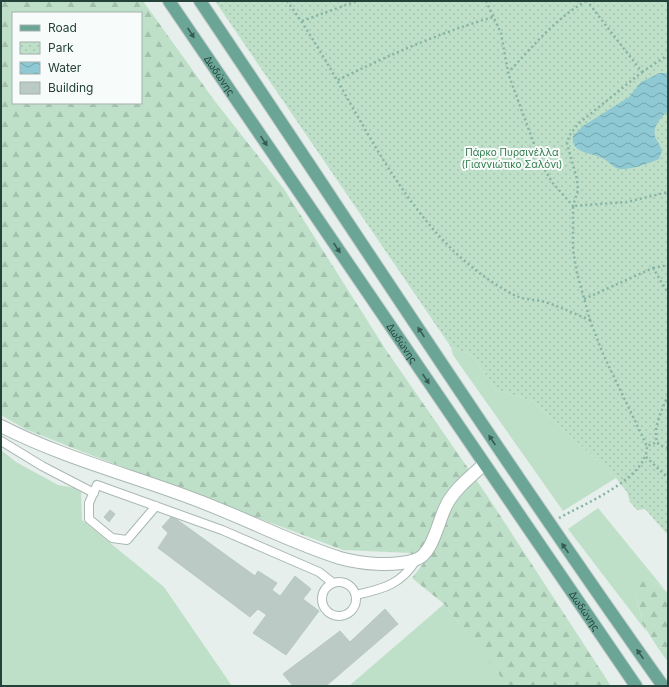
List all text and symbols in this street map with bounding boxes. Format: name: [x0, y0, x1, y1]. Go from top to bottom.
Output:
legend: [12, 12, 142, 104]
text: Road: [48, 20, 77, 35]
one-way arrow: [187, 28, 195, 38]
text: Park: [48, 40, 74, 55]
street label: Δωδώνης: [202, 53, 238, 98]
text: Water: [48, 60, 82, 75]
text: Building: [48, 80, 93, 95]
one-way arrow: [260, 135, 268, 146]
park label: Πάρκο Πυρσινέλλα (Γιαννιώτικο Σαλόνι): [462, 146, 562, 170]
one-way arrow: [333, 243, 341, 253]
street label: Δωδώνης: [384, 321, 420, 366]
one-way arrow: [417, 326, 424, 338]
one-way arrow: [422, 373, 430, 384]
one-way arrow: [488, 435, 496, 446]
one-way arrow: [561, 543, 569, 553]
street label: Δωδώνης: [567, 588, 603, 633]
one-way arrow: [636, 649, 644, 660]

